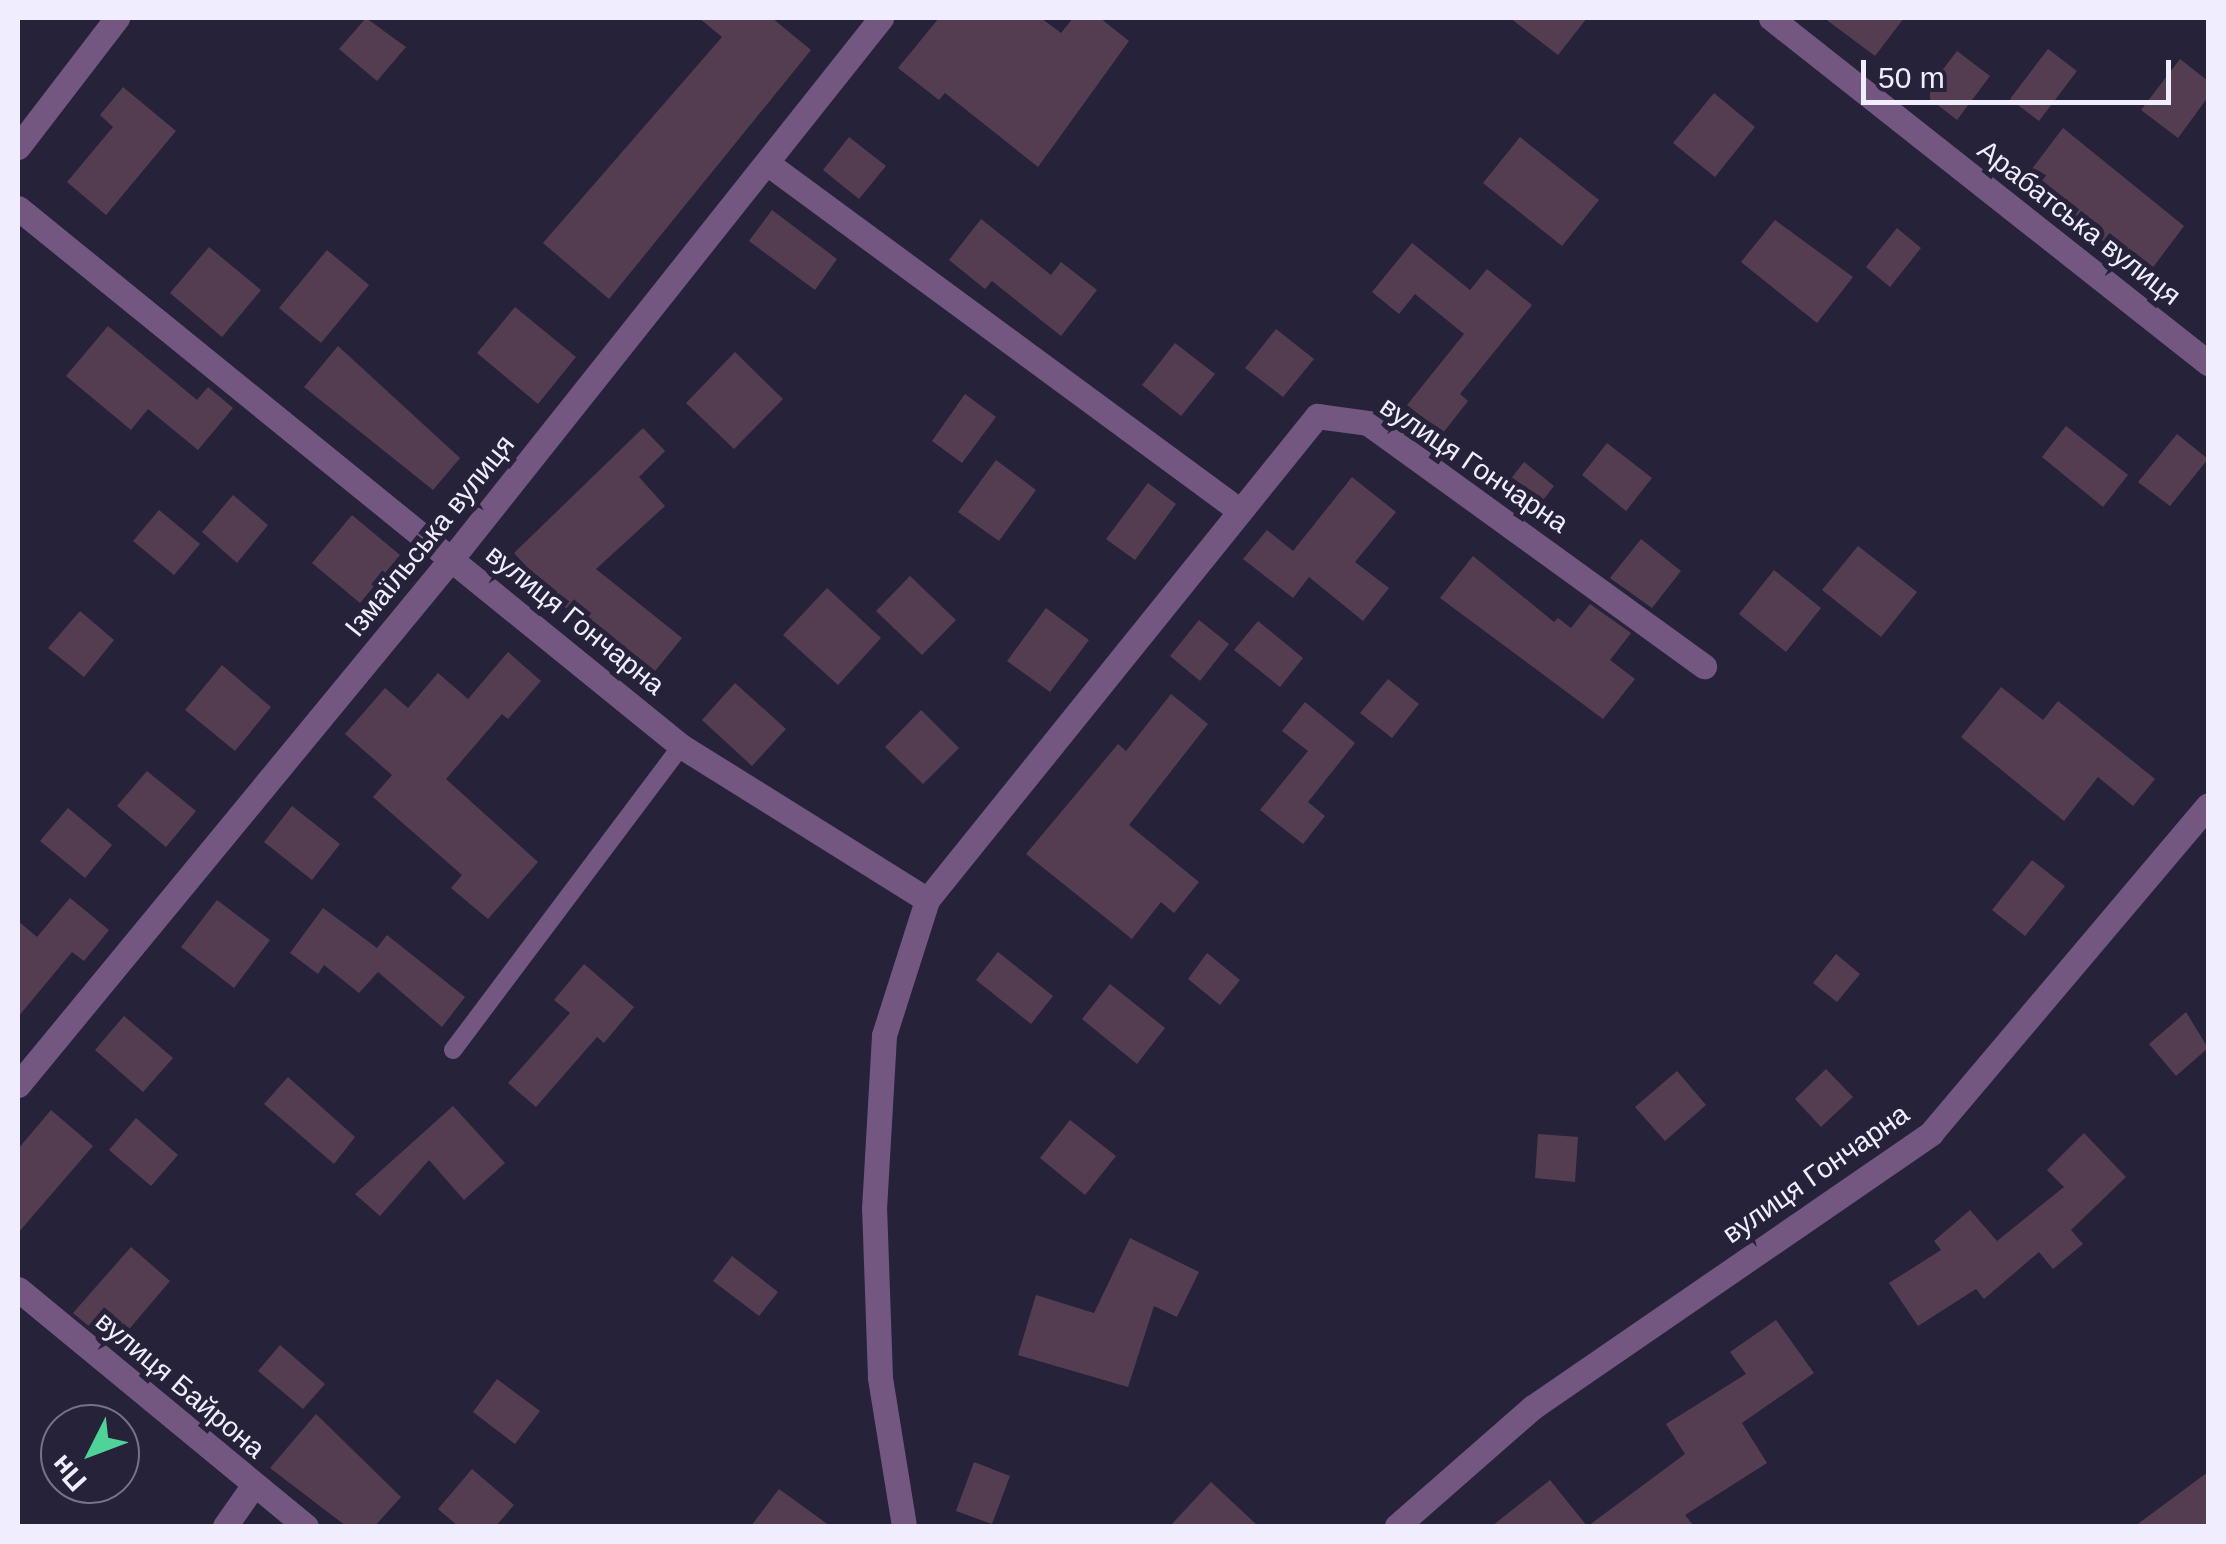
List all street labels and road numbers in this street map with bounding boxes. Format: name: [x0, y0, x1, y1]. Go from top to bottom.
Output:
street label: Арабатська вулиця: [1971, 133, 2187, 313]
street label: вулиця Гончарна: [1374, 390, 1574, 540]
street label: Ізмаїльська вулиця: [338, 428, 522, 644]
street label: вулиця Гончарна: [479, 538, 671, 702]
street label: вулиця Гончарна: [1716, 1097, 1916, 1251]
street label: вулиця Байрона: [89, 1305, 271, 1465]

